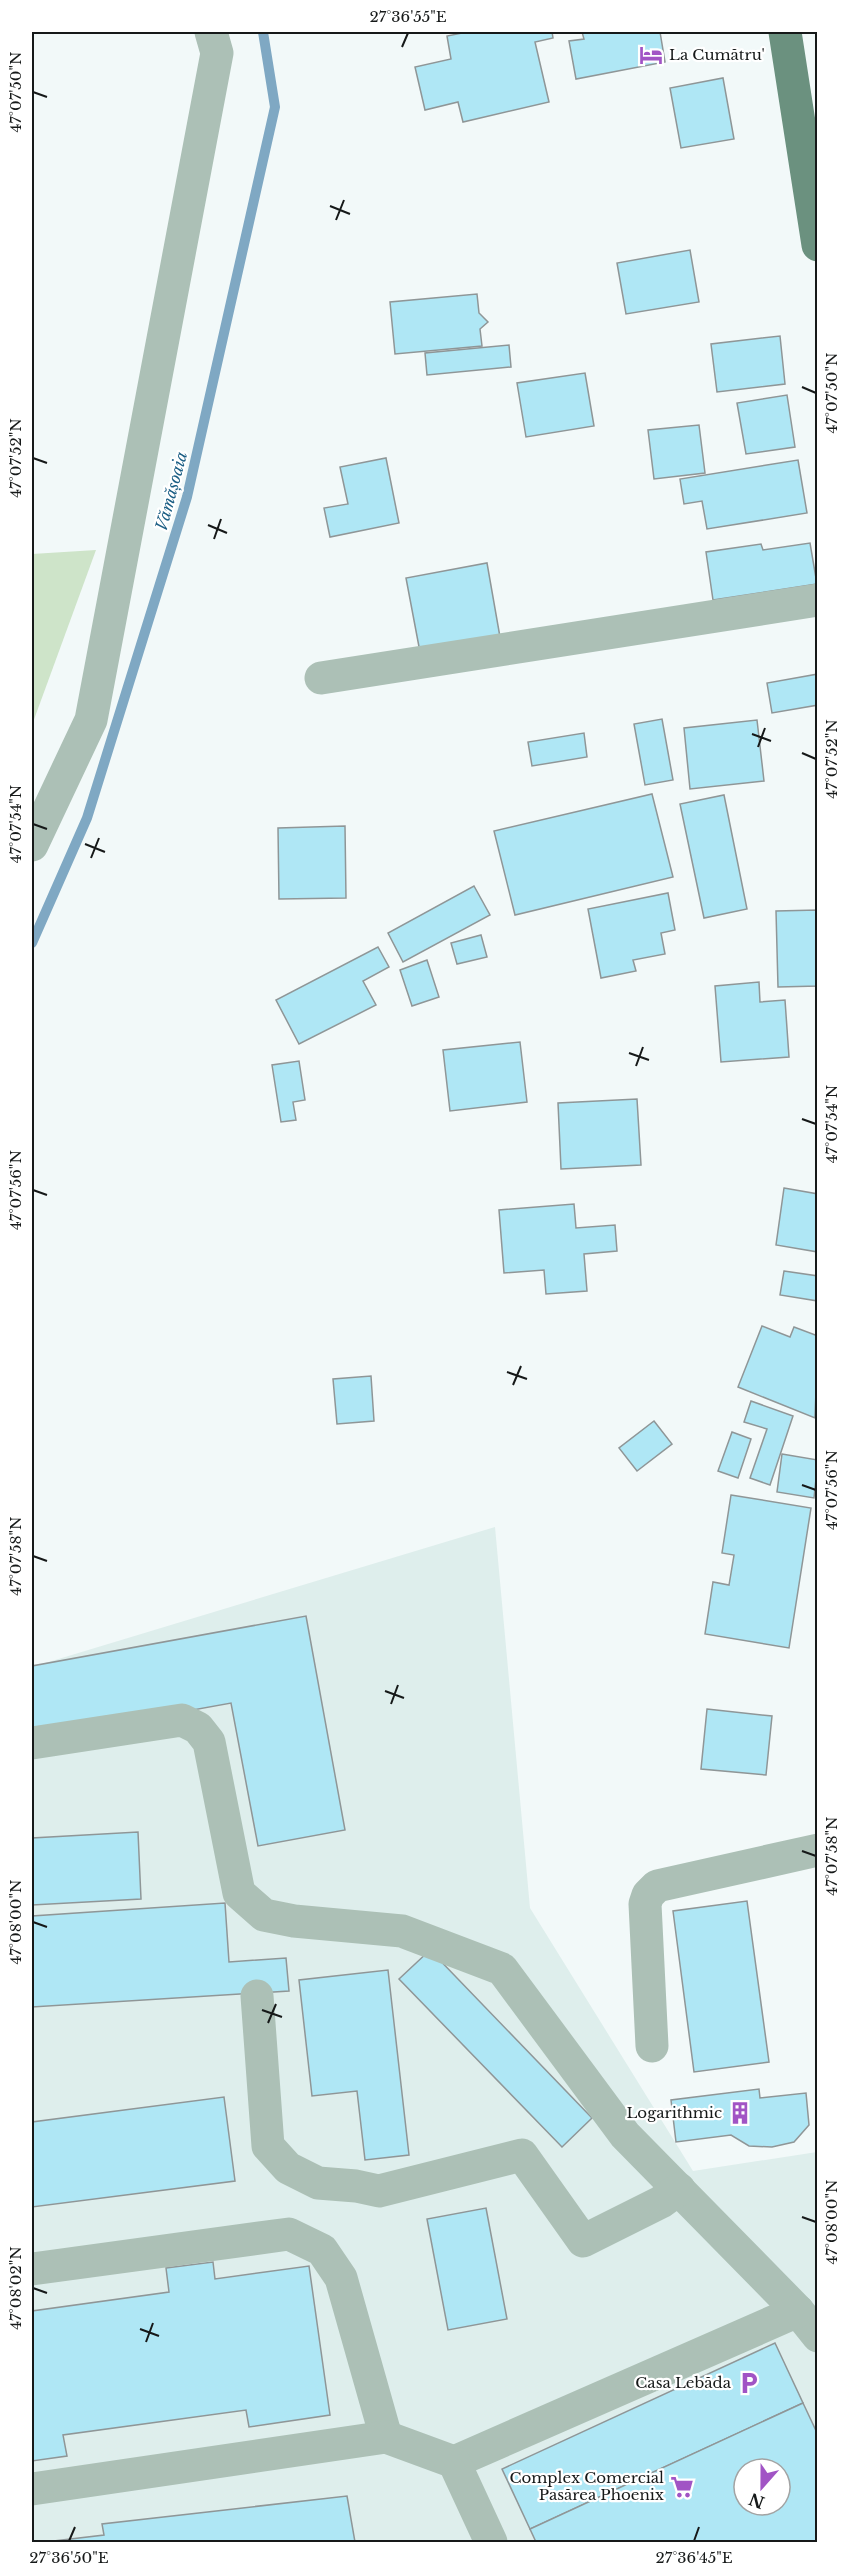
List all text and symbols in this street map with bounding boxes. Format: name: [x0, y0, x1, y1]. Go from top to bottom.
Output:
text: 27°36'55"E: [369, 7, 447, 26]
hotel icon: La Cumătru': [638, 42, 664, 68]
place label: La Cumătru': [669, 45, 765, 64]
text: 47°07'50"N: [6, 52, 25, 132]
text: 47°07'50"N: [822, 353, 841, 433]
text: 47°07'52"N: [6, 418, 25, 498]
water label: Vămășoaia: [151, 449, 192, 533]
text: 47°07'52"N: [822, 719, 841, 799]
text: 47°07'54"N: [6, 785, 25, 863]
text: 47°07'54"N: [822, 1085, 841, 1163]
text: 47°07'56"N: [6, 1150, 25, 1230]
text: 47°07'56"N: [822, 1450, 841, 1530]
text: 47°07'58"N: [6, 1516, 25, 1596]
text: 47°07'58"N: [822, 1816, 841, 1896]
text: 47°08'00"N: [6, 1880, 25, 1964]
building icon: Logarithmic: [727, 2100, 753, 2126]
place label: Logarithmic: [626, 2103, 722, 2122]
text: 47°08'00"N: [822, 2180, 841, 2264]
text: 47°08'02"N: [6, 2246, 25, 2330]
parking icon: Casa Lebăda: [736, 2370, 762, 2396]
place label: Casa Lebăda: [635, 2373, 732, 2392]
north arrow: [732, 2457, 792, 2517]
place label: Complex Comercial Pasărea Phoenix: [509, 2468, 664, 2504]
supermarket icon: Complex Comercial Pasărea Phoenix: [669, 2474, 695, 2500]
text: N: [746, 2489, 767, 2513]
text: 27°36'50"E: [29, 2548, 109, 2567]
text: 27°36'45"E: [655, 2548, 733, 2567]

